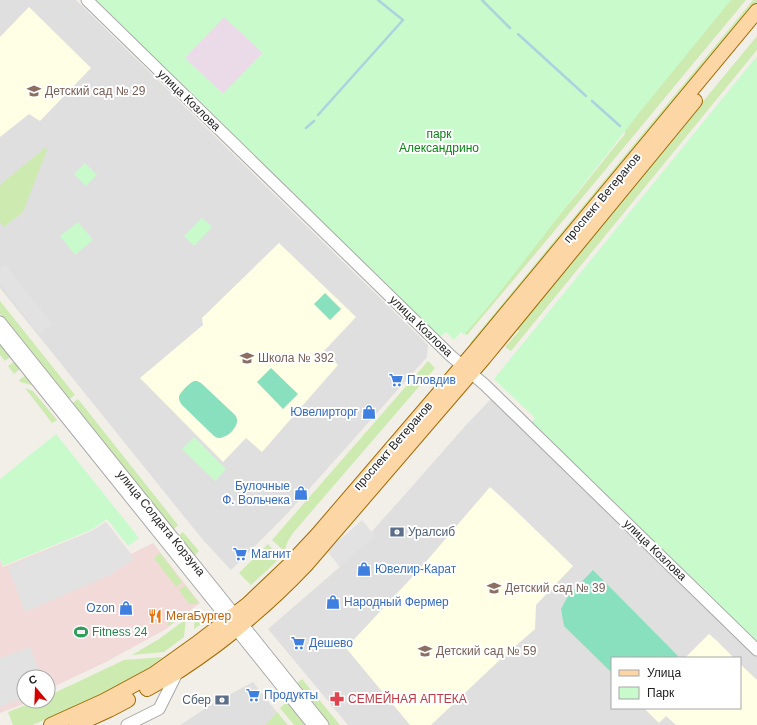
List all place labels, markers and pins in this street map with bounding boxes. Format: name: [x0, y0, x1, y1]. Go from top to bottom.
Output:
school or university icon: Детский сад № 29: [26, 83, 42, 99]
place label: Детский сад № 29: [45, 84, 146, 98]
school or university icon: Школа № 392: [239, 350, 255, 366]
place label: Школа № 392: [258, 351, 334, 365]
supermarket icon: Пловдив: [388, 372, 404, 388]
place label: Пловдив: [407, 373, 456, 387]
shop icon: Ювелирторг: [361, 404, 377, 420]
place label: Ювелирторг: [290, 405, 359, 419]
place label: Булочные Ф. Вольчека: [222, 479, 290, 507]
shop icon: Булочные Ф. Вольчека: [293, 485, 309, 501]
bank icon: Уралсиб: [389, 524, 405, 540]
place label: Уралсиб: [408, 525, 455, 539]
supermarket icon: Магнит: [232, 546, 248, 562]
place label: Магнит: [251, 547, 292, 561]
shop icon: Ювелир-Карат: [356, 561, 372, 577]
place label: Ювелир-Карат: [375, 562, 457, 576]
school or university icon: Детский сад № 39: [486, 580, 502, 596]
place label: Детский сад № 39: [505, 581, 606, 595]
shop icon: Народный Фермер: [325, 594, 341, 610]
place label: Народный Фермер: [344, 595, 449, 609]
shop icon: Ozon: [118, 600, 134, 616]
place label: Ozon: [86, 601, 115, 615]
restaurant icon: МегаБургер: [147, 608, 163, 624]
place label: МегаБургер: [166, 609, 232, 623]
sports icon: Fitness 24: [73, 624, 89, 640]
place label: Fitness 24: [92, 625, 148, 639]
supermarket icon: Дешево: [290, 635, 306, 651]
place label: Дешево: [309, 636, 353, 650]
school or university icon: Детский сад № 59: [417, 643, 433, 659]
place label: Детский сад № 59: [436, 644, 537, 658]
supermarket icon: Продукты: [245, 687, 261, 703]
place label: Продукты: [264, 688, 318, 702]
pharmacy icon: СЕМЕЙНАЯ АПТЕКА: [329, 691, 345, 707]
place label: СЕМЕЙНАЯ АПТЕКА: [348, 691, 467, 706]
bank icon: Сбер: [214, 692, 230, 708]
place label: Сбер: [182, 693, 211, 707]

